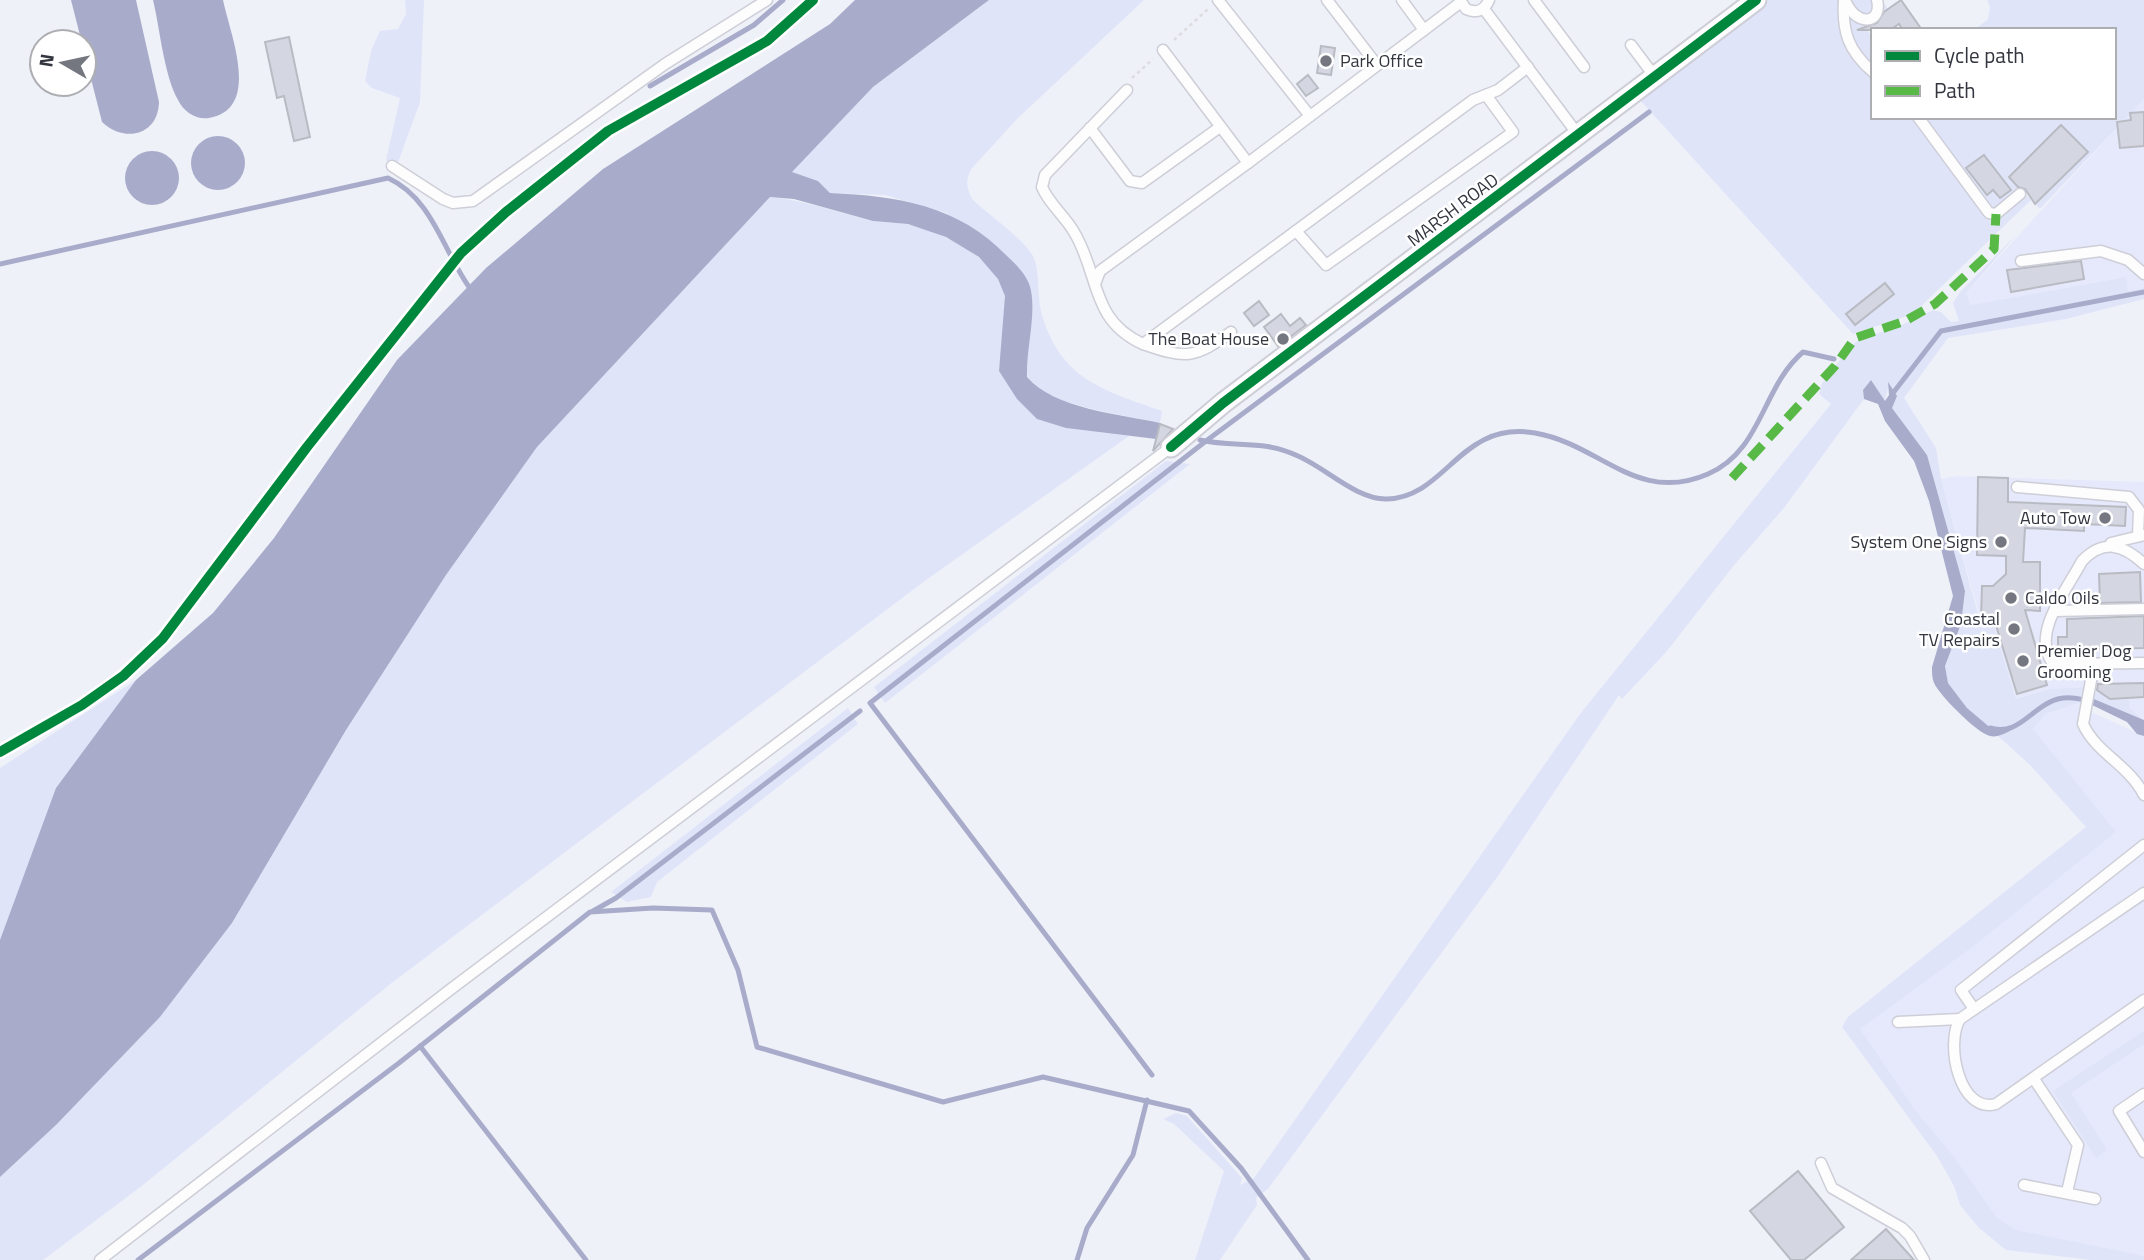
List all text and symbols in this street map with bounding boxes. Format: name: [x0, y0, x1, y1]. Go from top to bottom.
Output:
north arrow: [28, 28, 98, 98]
legend: [1871, 28, 2116, 119]
text: Cycle path: [1934, 39, 2025, 71]
place label: Park Office: [1340, 47, 1423, 74]
text: N: [30, 51, 61, 69]
marker: Park Office: [1318, 53, 1334, 69]
text: Path: [1934, 74, 1976, 106]
street label: MARSH ROAD: [1401, 166, 1504, 253]
place label: The Boat House: [1148, 325, 1269, 352]
marker: The Boat House: [1275, 331, 1291, 347]
place label: Auto Tow: [2020, 504, 2091, 531]
marker: Auto Tow: [2097, 510, 2113, 526]
place label: System One Signs: [1850, 528, 1987, 555]
marker: System One Signs: [1993, 534, 2009, 550]
place label: Caldo Oils: [2025, 584, 2099, 611]
marker: Caldo Oils: [2003, 590, 2019, 606]
place label: Coastal TV Repairs: [1919, 605, 2000, 653]
marker: Coastal TV Repairs: [2006, 621, 2022, 637]
place label: Premier Dog Grooming: [2037, 637, 2131, 685]
marker: Premier Dog Grooming: [2015, 653, 2031, 669]

